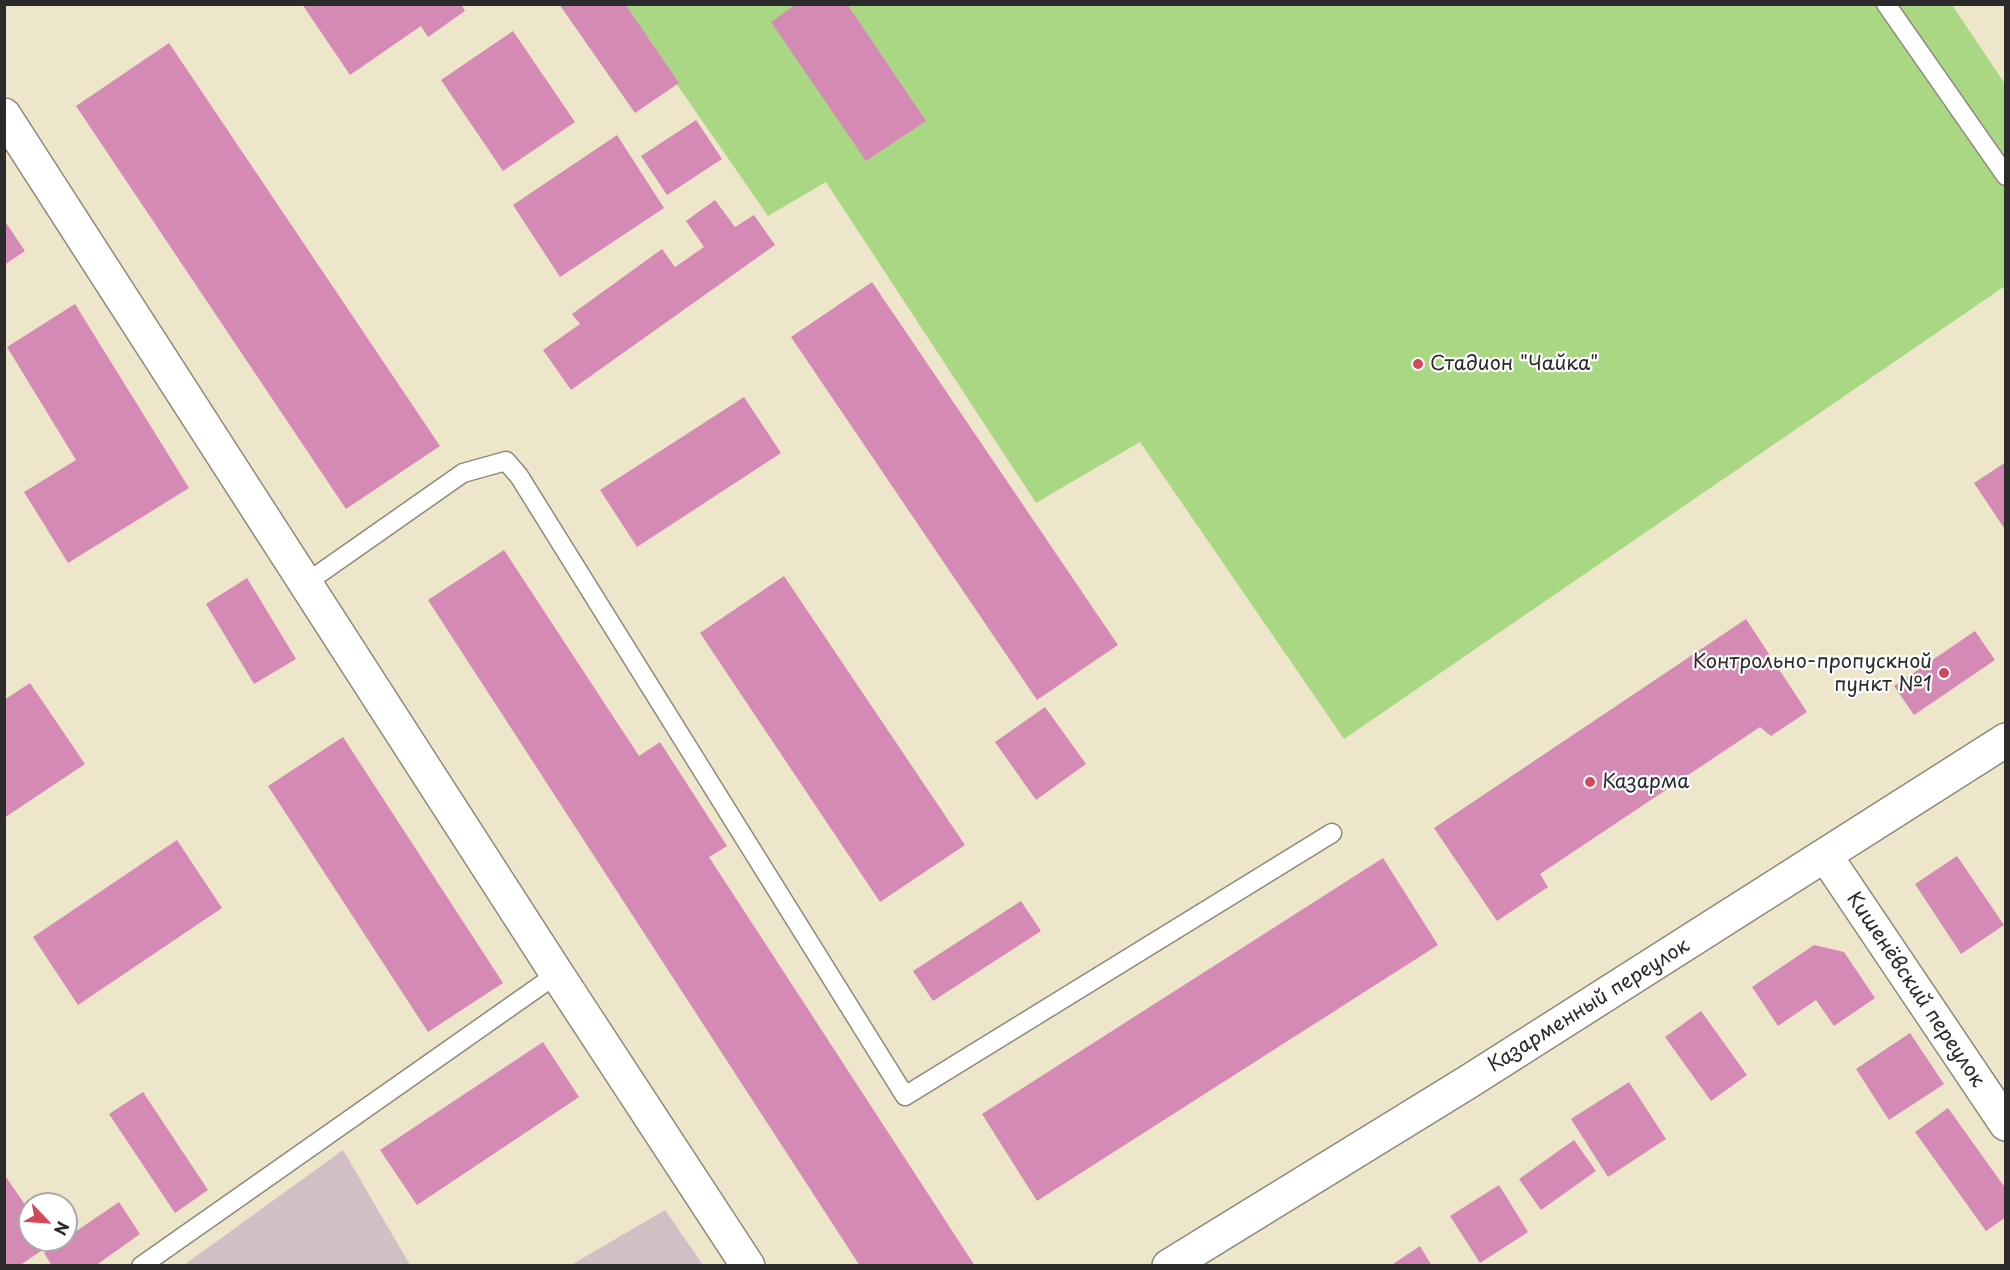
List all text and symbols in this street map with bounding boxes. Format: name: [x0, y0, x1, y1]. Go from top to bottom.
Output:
place label: Стадион "Чайка": [1430, 352, 1598, 376]
marker: Стадион "Чайка": [1411, 357, 1425, 371]
place label: Контрольно-пропускной пункт №1: [1693, 650, 1932, 697]
marker: Контрольно-пропускной пункт №1: [1937, 666, 1951, 680]
place label: Казарма: [1602, 770, 1690, 794]
marker: Казарма: [1583, 775, 1597, 789]
street label: Кишенёвский переулок: [1841, 888, 1989, 1092]
street label: Казарменный переулок: [1484, 934, 1694, 1078]
north arrow: [18, 1192, 78, 1252]
text: N: [49, 1218, 76, 1240]

